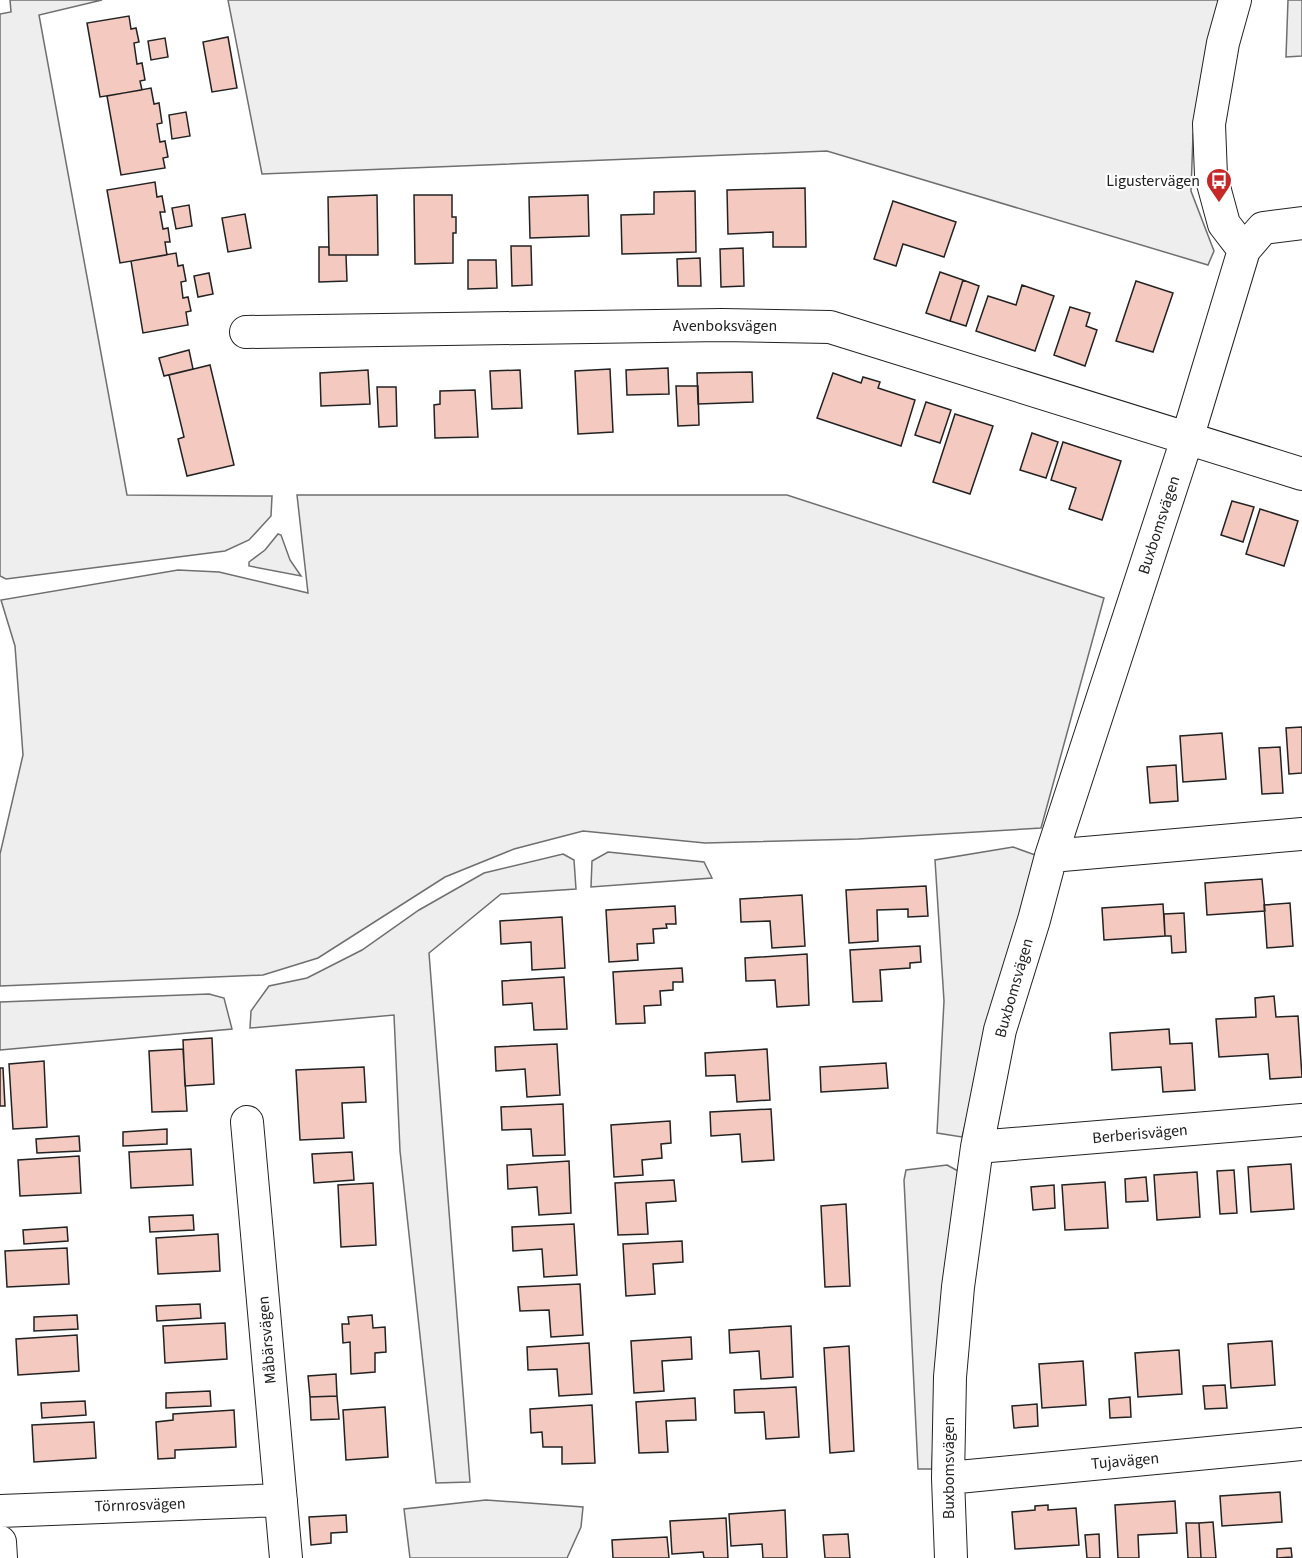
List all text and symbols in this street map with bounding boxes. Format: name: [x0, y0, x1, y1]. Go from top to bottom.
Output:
bus stop icon: Ligustervägen: [1204, 166, 1234, 204]
place label: Ligustervägen: [1106, 170, 1200, 192]
street label: Avenboksvägen: [673, 315, 777, 337]
street label: Buxbomsvägen: [1133, 473, 1185, 577]
street label: Buxbomsvägen: [989, 936, 1039, 1040]
street label: Berberisvägen: [1091, 1119, 1189, 1149]
street label: Måbärsvägen: [252, 1295, 282, 1385]
street label: Buxbomsvägen: [938, 1417, 960, 1519]
street label: Tujavägen: [1090, 1447, 1160, 1475]
street label: Törnrosvägen: [94, 1492, 186, 1518]

